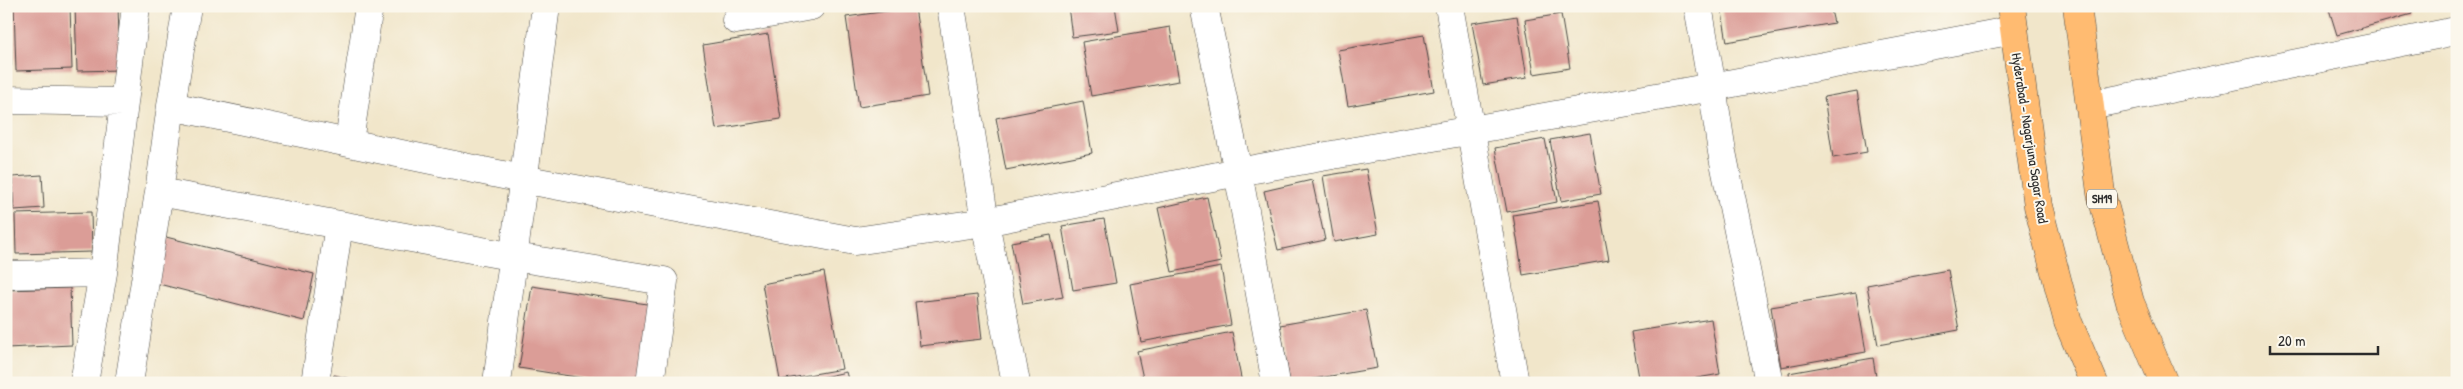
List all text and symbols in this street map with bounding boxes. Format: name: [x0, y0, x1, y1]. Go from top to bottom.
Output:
street label: Hyderabad - Nagarjuna Sagar Road: [2007, 51, 2053, 225]
road number: SH19: [2087, 190, 2117, 208]
scale bar: [2270, 324, 2378, 356]
text: 20 m: [2278, 330, 2305, 351]

